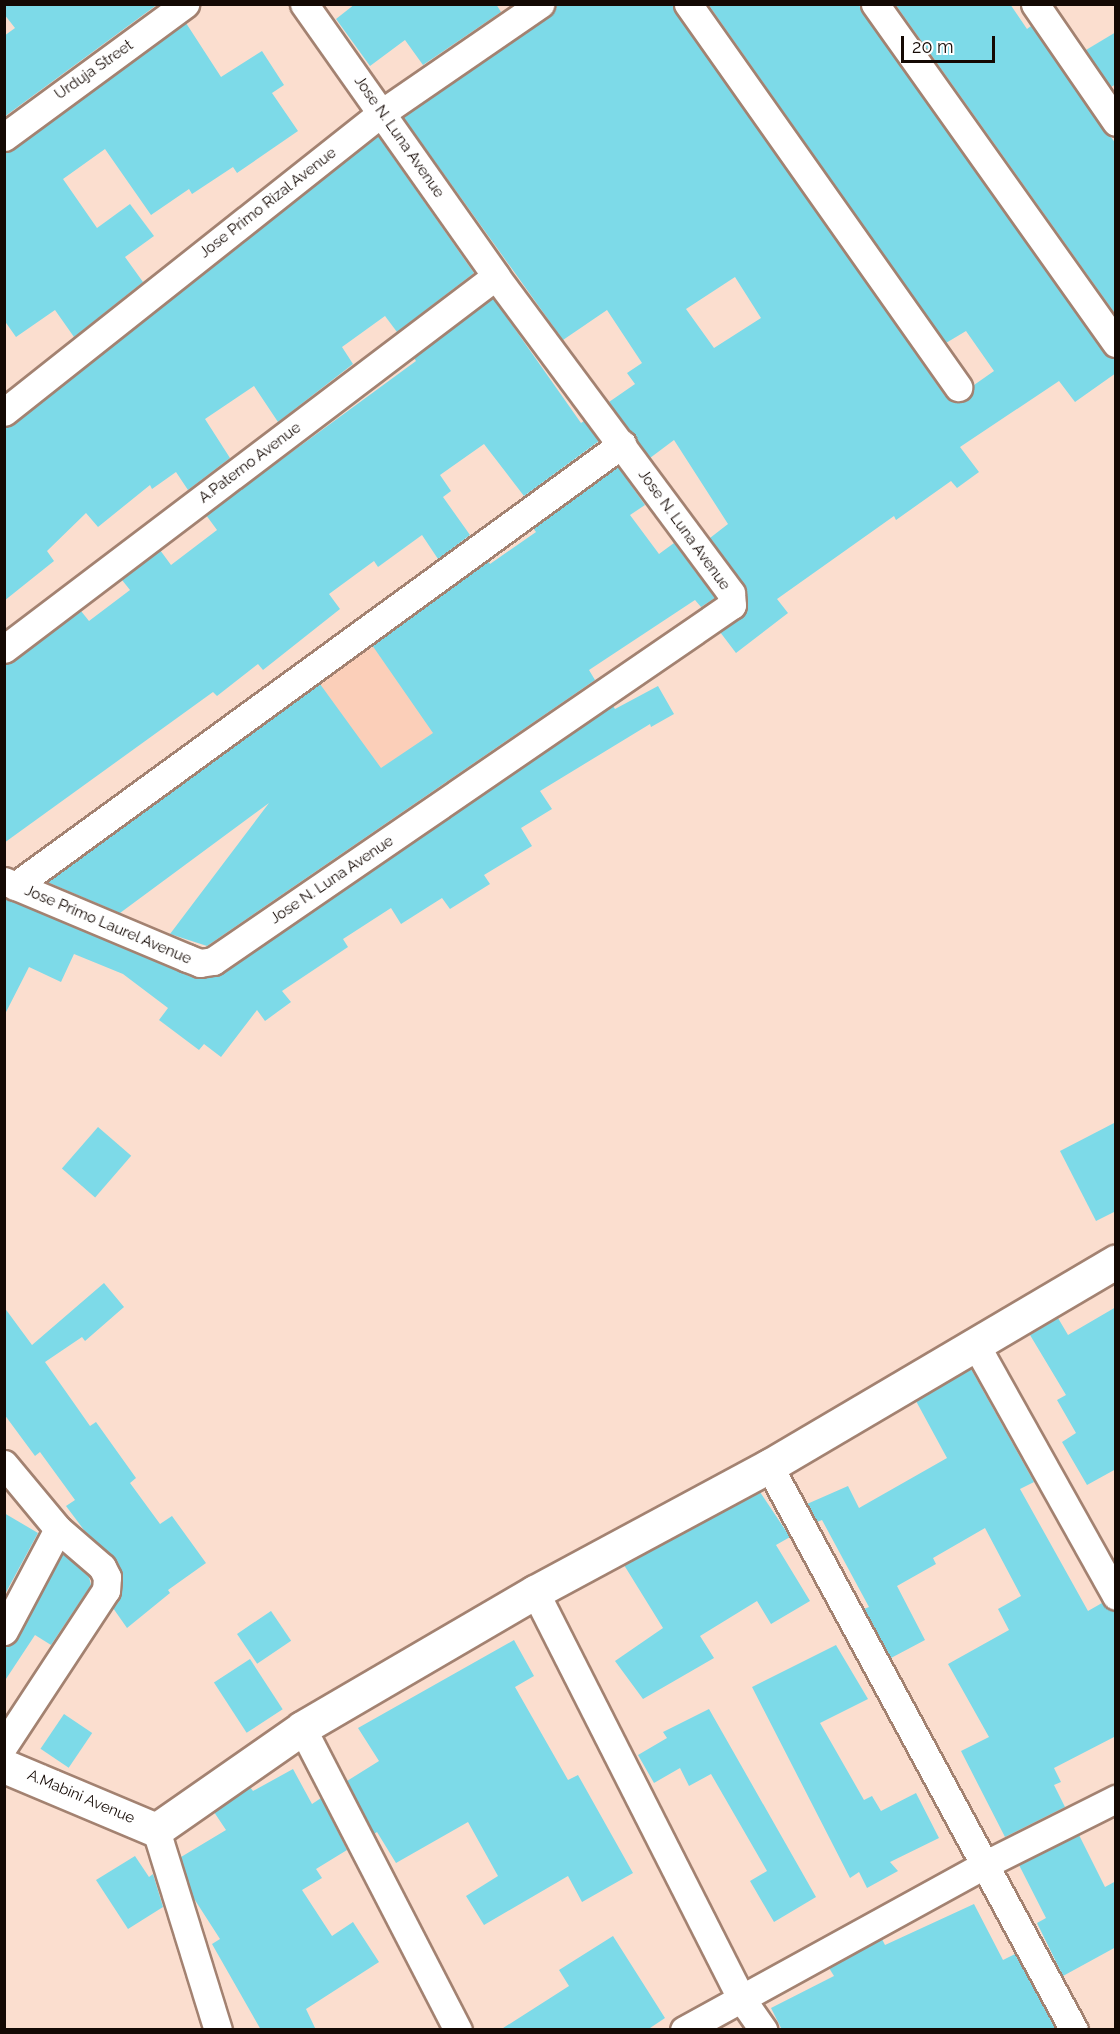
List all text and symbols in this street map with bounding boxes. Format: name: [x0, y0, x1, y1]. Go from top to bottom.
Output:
scale bar: [904, 24, 998, 62]
street label: Urduja Street: [51, 36, 137, 104]
text: 20 m: [912, 36, 954, 57]
street label: Jose N. Luna Avenue: [350, 72, 448, 202]
street label: Jose Primo Rizal Avenue: [196, 144, 340, 262]
street label: A.Paterno Avenue: [195, 419, 305, 507]
street label: Jose N. Luna Avenue: [634, 466, 734, 594]
street label: Jose N. Luna Avenue: [267, 832, 397, 928]
street label: Jose Primo Laurel Avenue: [21, 881, 195, 969]
street label: A.Mabini Avenue: [24, 1766, 138, 1828]

